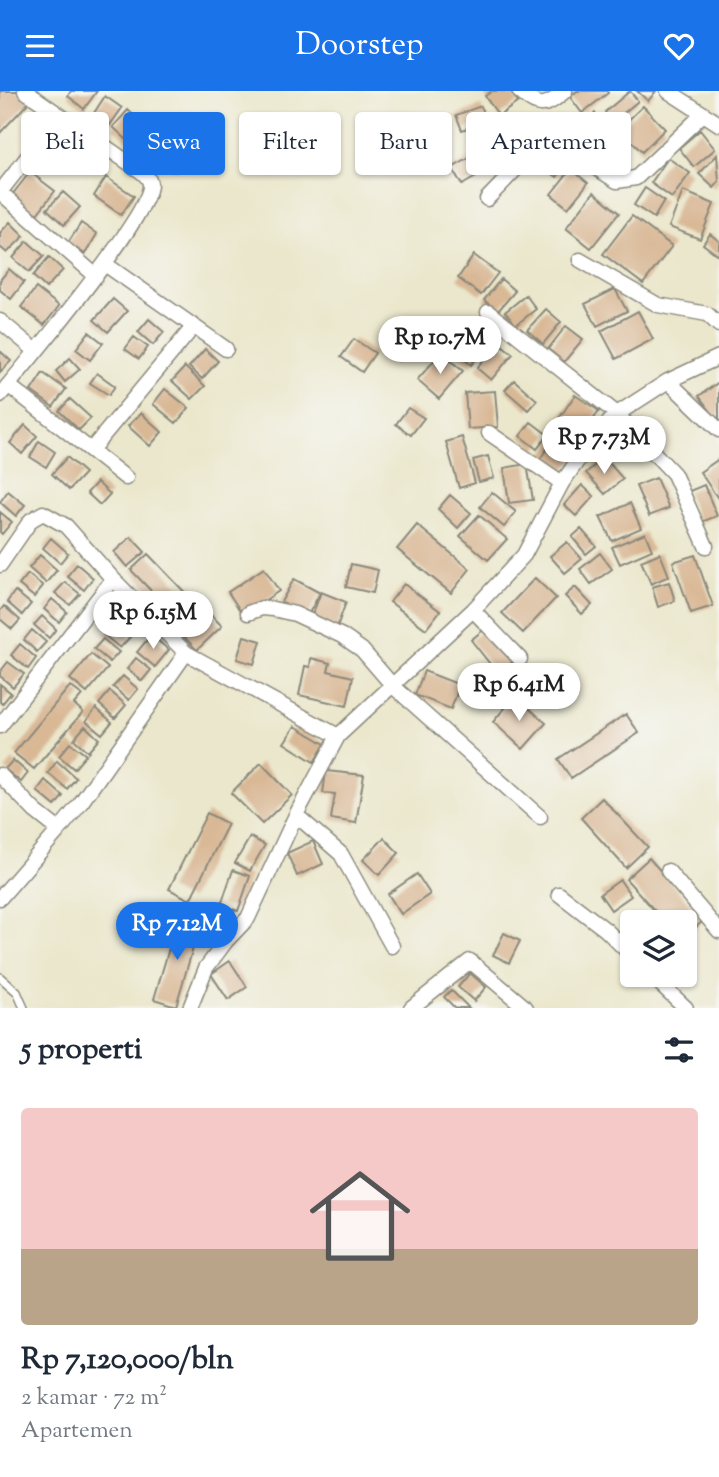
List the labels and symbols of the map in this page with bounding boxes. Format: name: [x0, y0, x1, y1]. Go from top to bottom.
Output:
pin: Rp 10.7M: [368, 317, 512, 376]
pin: Rp 7.73M: [532, 417, 676, 476]
pin: Rp 6.15M: [81, 591, 225, 651]
pin: Rp 6.41M: [447, 663, 591, 723]
pin: Rp 7.12M: [105, 903, 249, 962]

